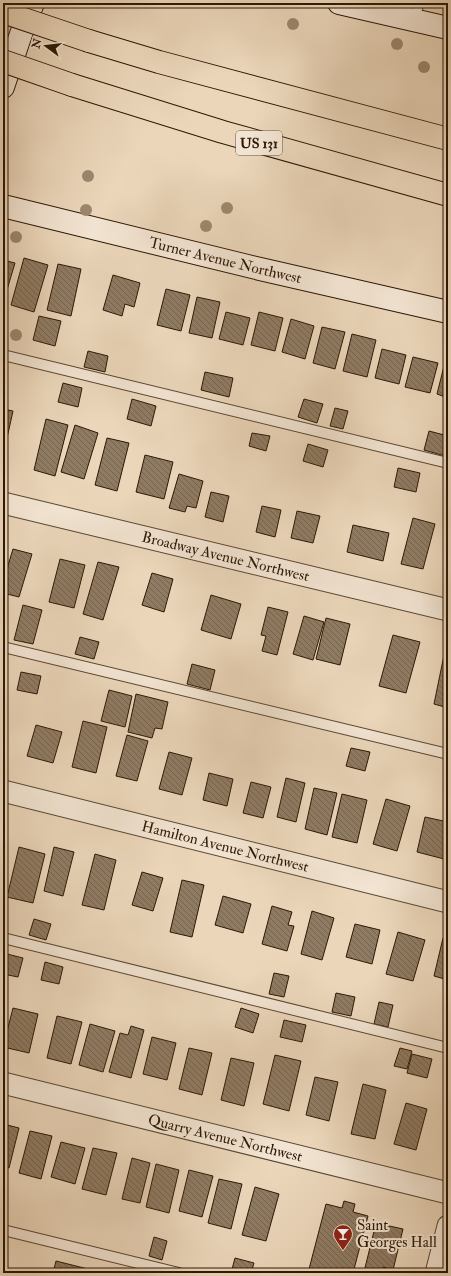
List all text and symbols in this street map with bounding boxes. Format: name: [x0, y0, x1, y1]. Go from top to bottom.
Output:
north arrow: [26, 26, 66, 66]
text: N: [29, 36, 45, 51]
road number: US 131: [236, 131, 282, 155]
street label: Turner Avenue Northwest: [147, 233, 304, 288]
street label: Broadway Avenue Northwest: [140, 527, 311, 586]
street label: Hamilton Avenue Northwest: [140, 816, 311, 876]
street label: Quarry Avenue Northwest: [146, 1110, 304, 1166]
place label: Saint Georges Hall: [357, 1216, 437, 1252]
bar icon: Saint Georges Hall: [332, 1223, 354, 1251]

